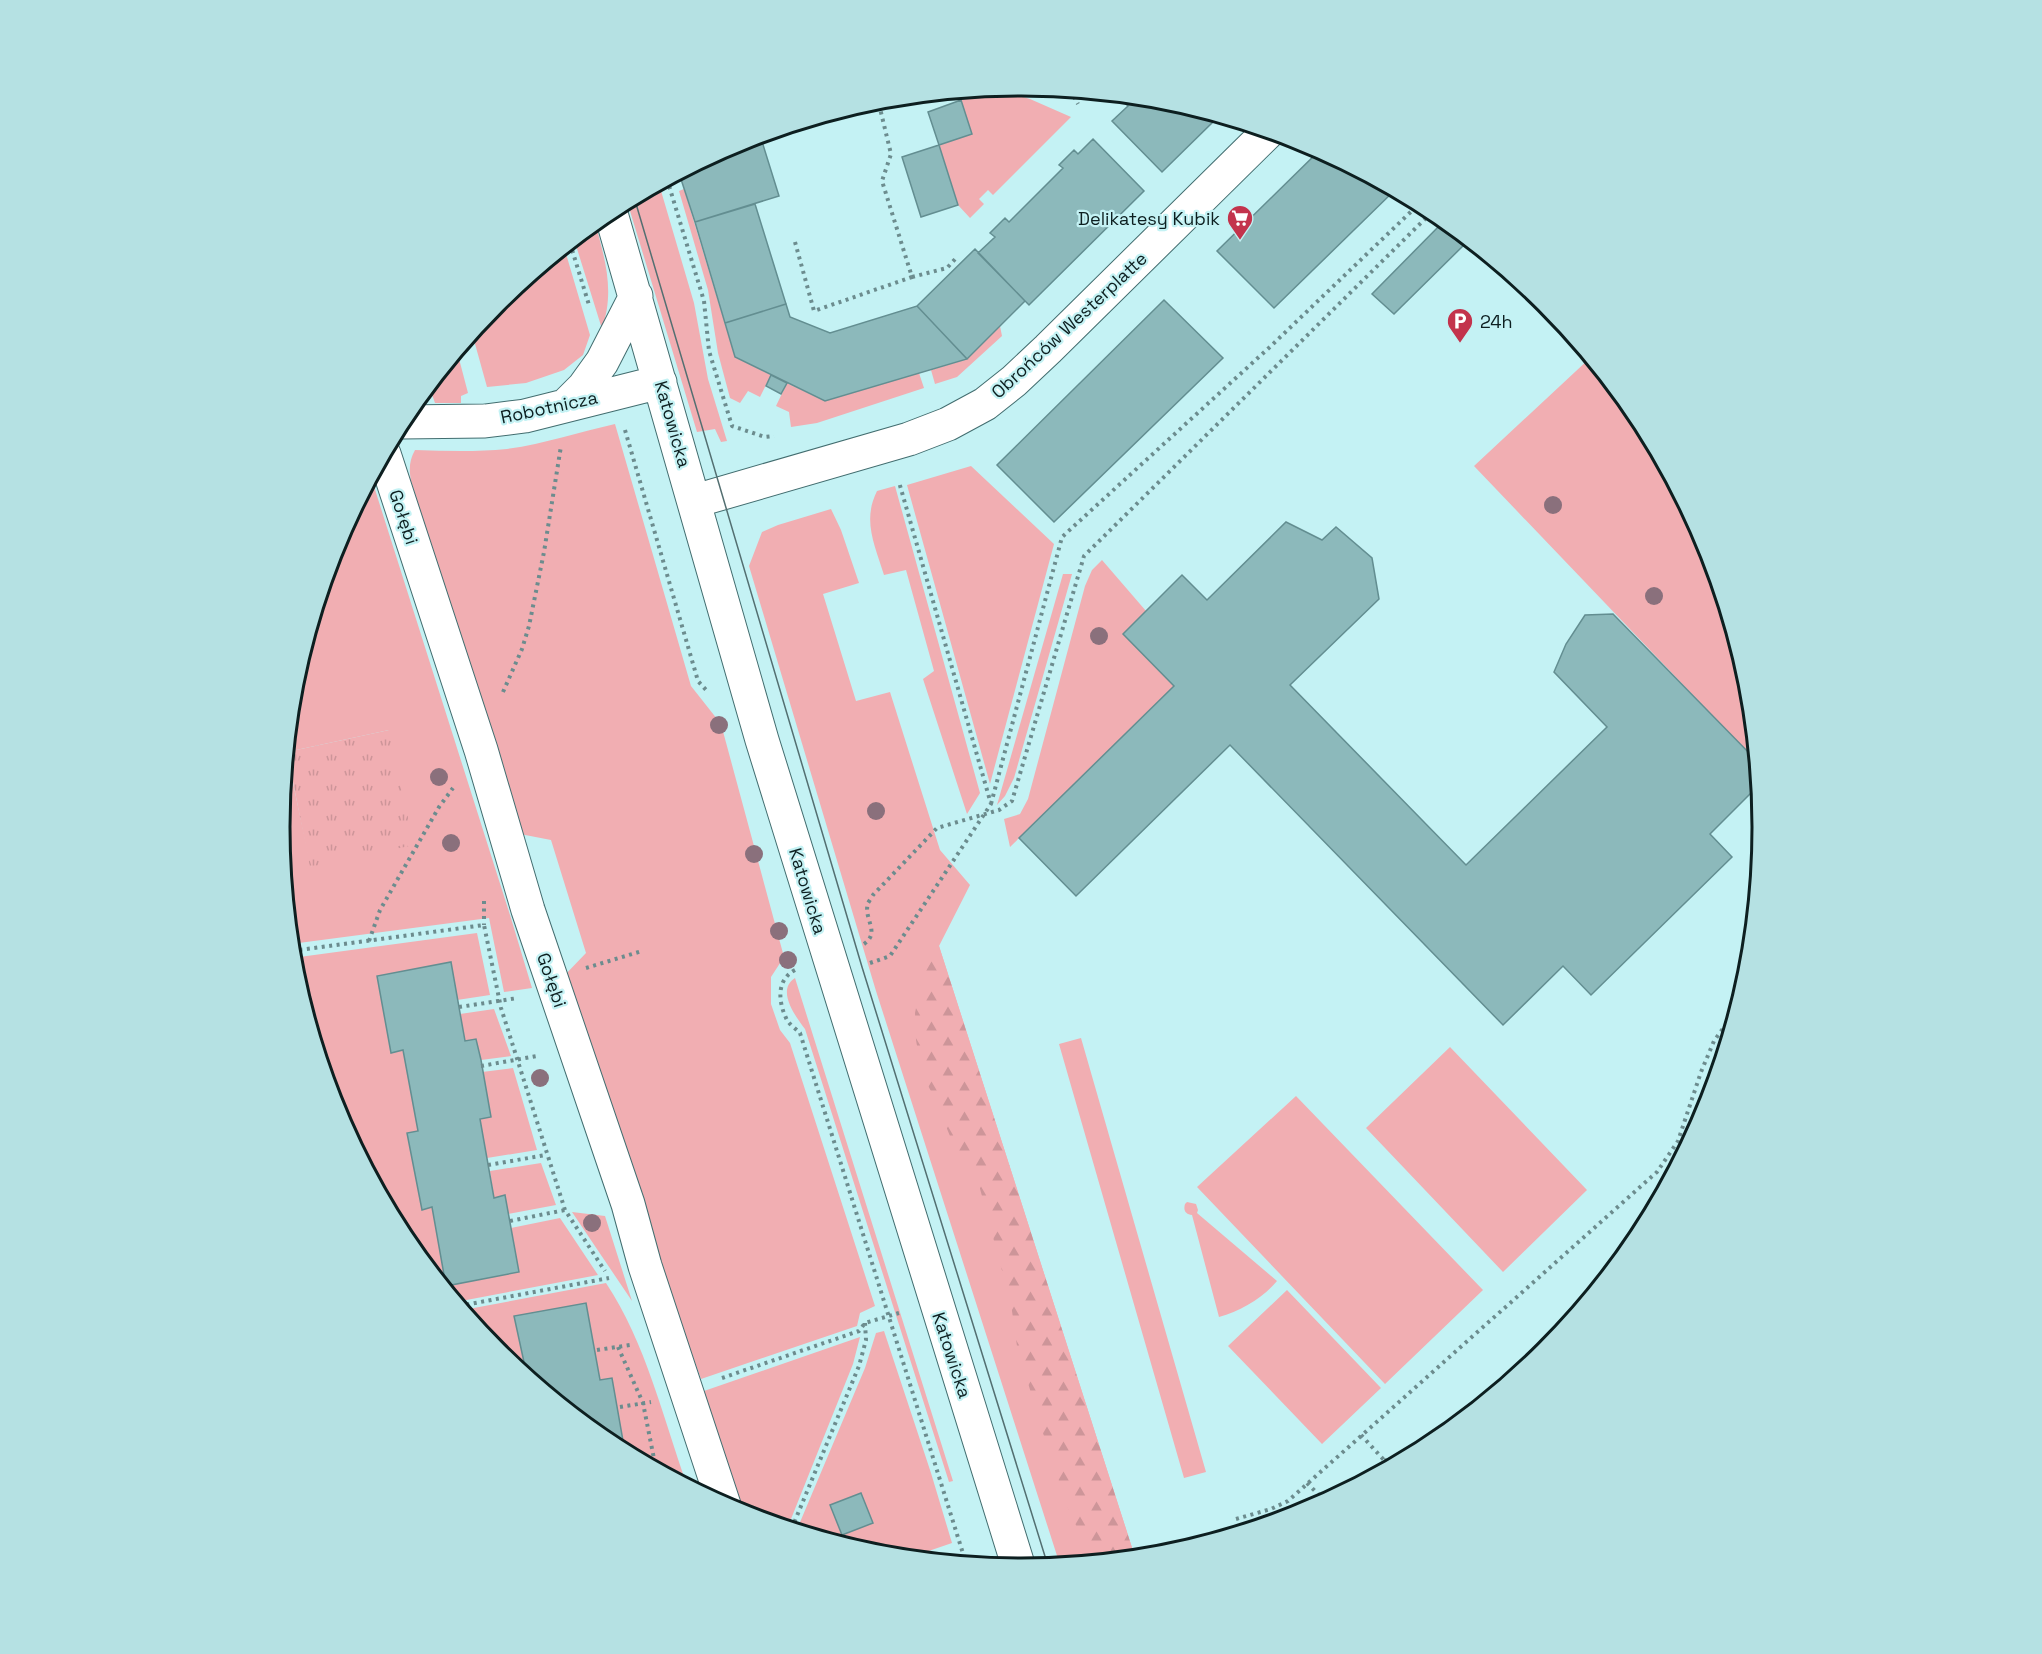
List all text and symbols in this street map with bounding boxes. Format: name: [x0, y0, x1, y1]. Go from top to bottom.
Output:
supermarket icon: Delikatesy Kubik: [1225, 203, 1255, 241]
place label: Delikatesy Kubik: [1078, 207, 1220, 230]
street label: Obrońców Westerplatte: [986, 247, 1152, 403]
parking icon: 24h: [1445, 306, 1475, 344]
place label: 24h: [1480, 310, 1513, 333]
street label: Katowicka: [650, 378, 696, 470]
street label: Robotnicza: [498, 385, 600, 429]
street label: Gołębi: [384, 487, 424, 547]
street label: Katowicka: [784, 845, 832, 937]
street label: Gołębi: [532, 950, 572, 1010]
street label: Katowicka: [927, 1309, 977, 1401]

